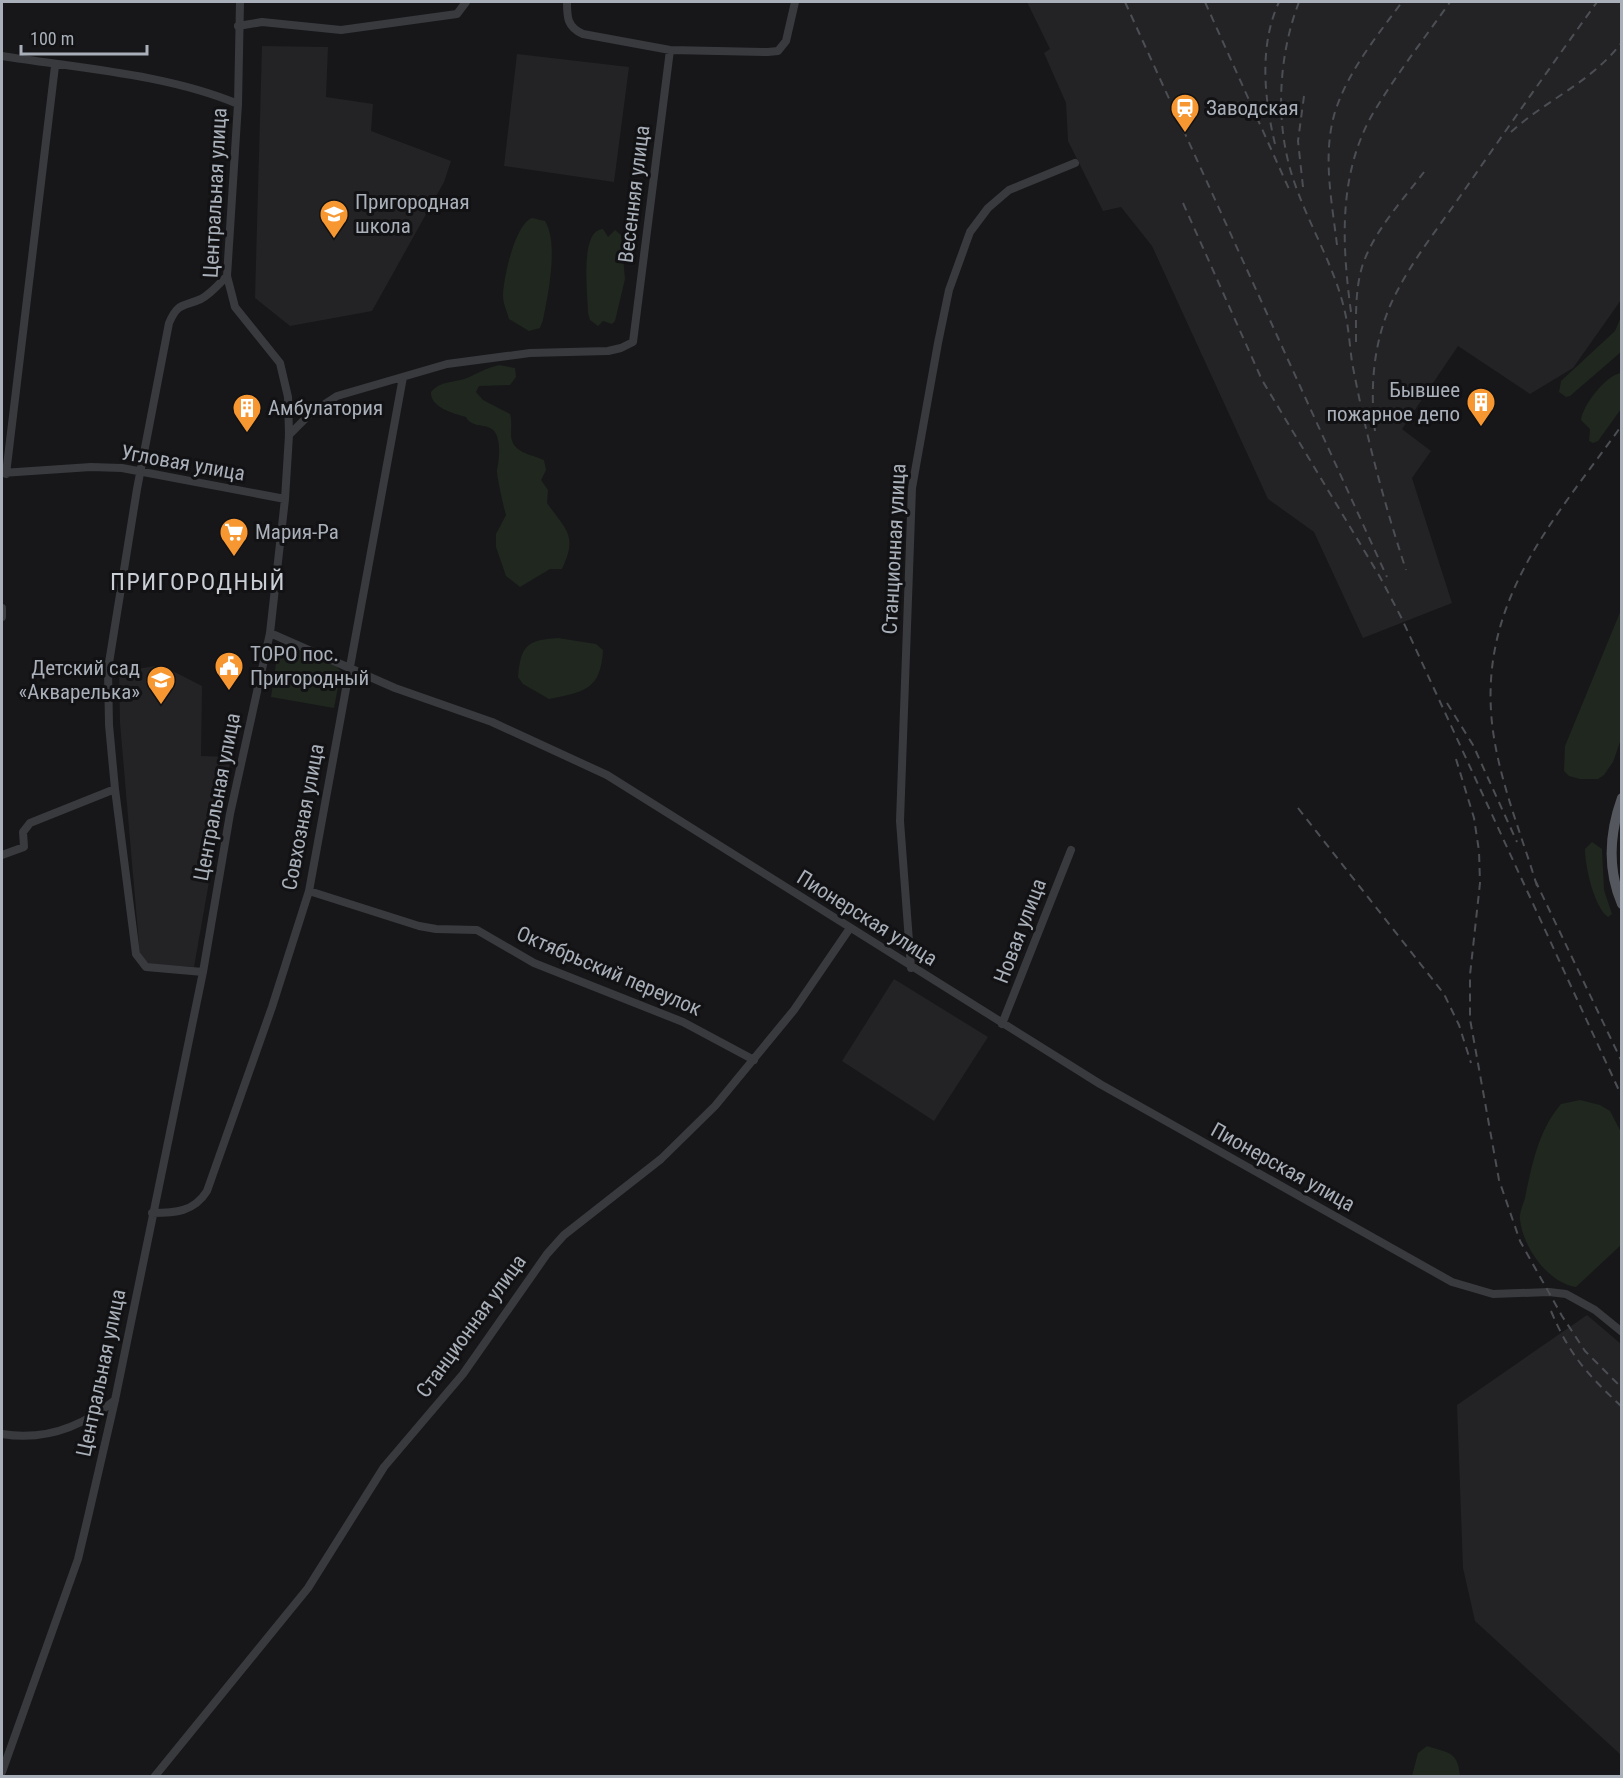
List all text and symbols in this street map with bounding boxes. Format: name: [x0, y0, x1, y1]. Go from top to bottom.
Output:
scale bar: [21, 18, 147, 56]
text: 100 m: [30, 28, 74, 49]
station icon: Заводская: [1169, 92, 1201, 134]
place label: Заводская: [1206, 96, 1299, 120]
street label: Центральная улица: [199, 107, 231, 279]
street label: Весенняя улица: [614, 124, 654, 264]
place label: Пригородная школа: [355, 190, 470, 238]
school or university icon: Пригородная школа: [318, 198, 350, 240]
place label: Бывшее пожарное депо: [1326, 378, 1460, 426]
building icon: Бывшее пожарное депо: [1465, 386, 1497, 428]
building icon: Амбулатория: [231, 392, 263, 434]
place label: Амбулатория: [268, 396, 383, 420]
street label: Угловая улица: [119, 440, 247, 486]
street label: Станционная улица: [878, 463, 910, 635]
supermarket icon: Мария-Ра: [218, 516, 250, 558]
place label: Мария-Ра: [255, 520, 339, 544]
district label: ПРИГОРОДНЫЙ: [110, 568, 286, 596]
place label: ТОРО пос. Пригородный: [250, 642, 369, 690]
public building icon: ТОРО пос. Пригородный: [213, 650, 245, 692]
place label: Детский сад «Акварелька»: [19, 656, 140, 704]
school or university icon: Детский сад «Акварелька»: [145, 664, 177, 706]
street label: Центральная улица: [189, 711, 245, 883]
street label: Совхозная улица: [277, 742, 329, 892]
street label: Пионерская улица: [792, 865, 942, 971]
street label: Новая улица: [989, 875, 1051, 987]
street label: Октябрьский переулок: [513, 921, 705, 1021]
street label: Пионерская улица: [1207, 1118, 1359, 1216]
street label: Станционная улица: [411, 1250, 531, 1402]
street label: Центральная улица: [72, 1287, 130, 1459]

